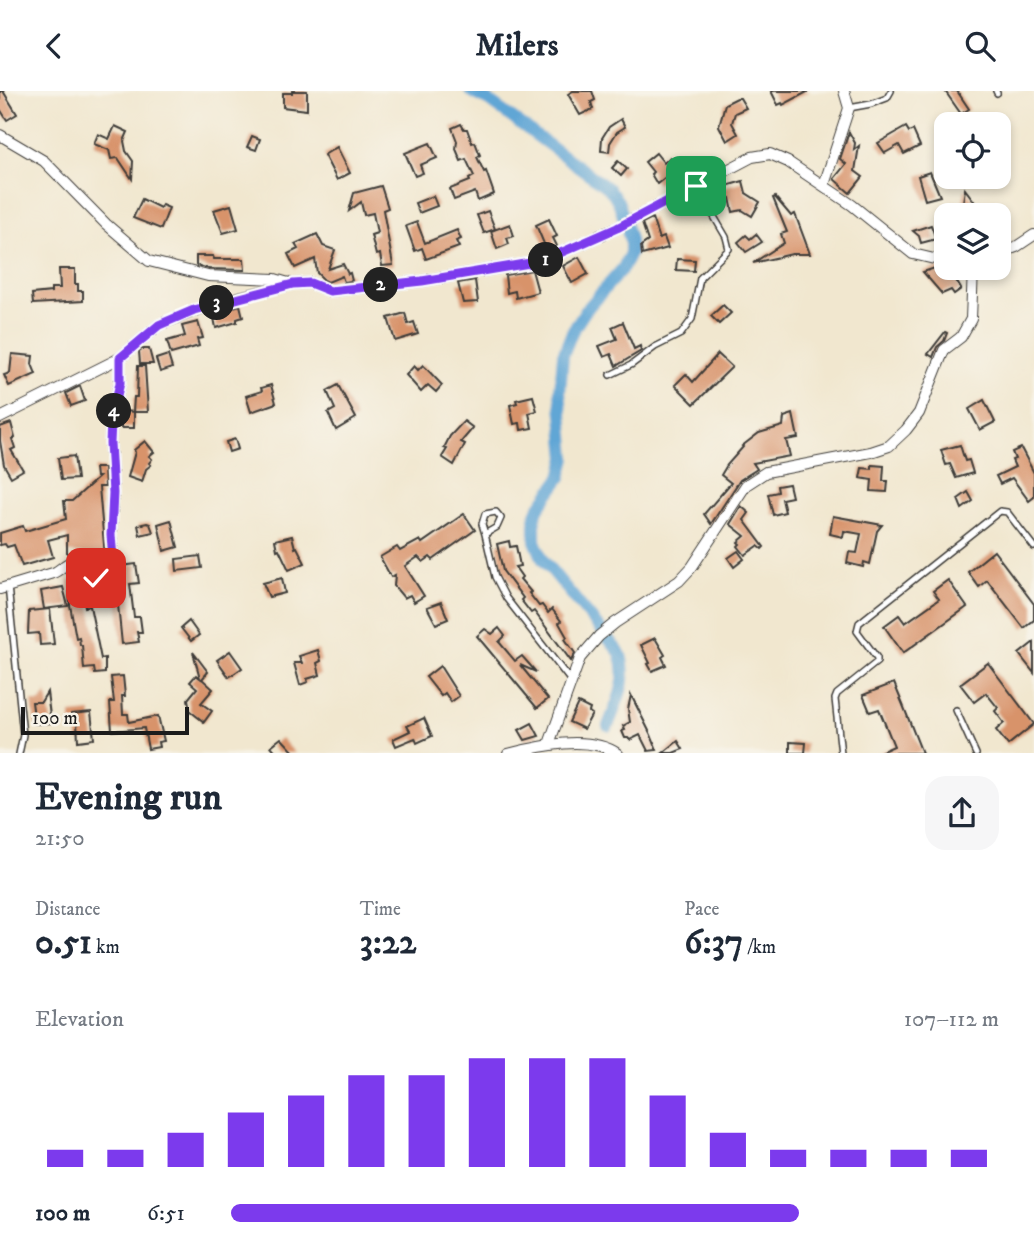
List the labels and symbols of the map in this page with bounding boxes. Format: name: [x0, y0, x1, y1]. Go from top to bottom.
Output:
pin: [666, 156, 726, 216]
pin: 1: [528, 243, 564, 277]
pin: 2: [364, 267, 398, 303]
pin: 3: [200, 285, 234, 321]
pin: 4: [96, 393, 132, 429]
pin: [66, 548, 126, 608]
scale bar: [21, 705, 189, 736]

